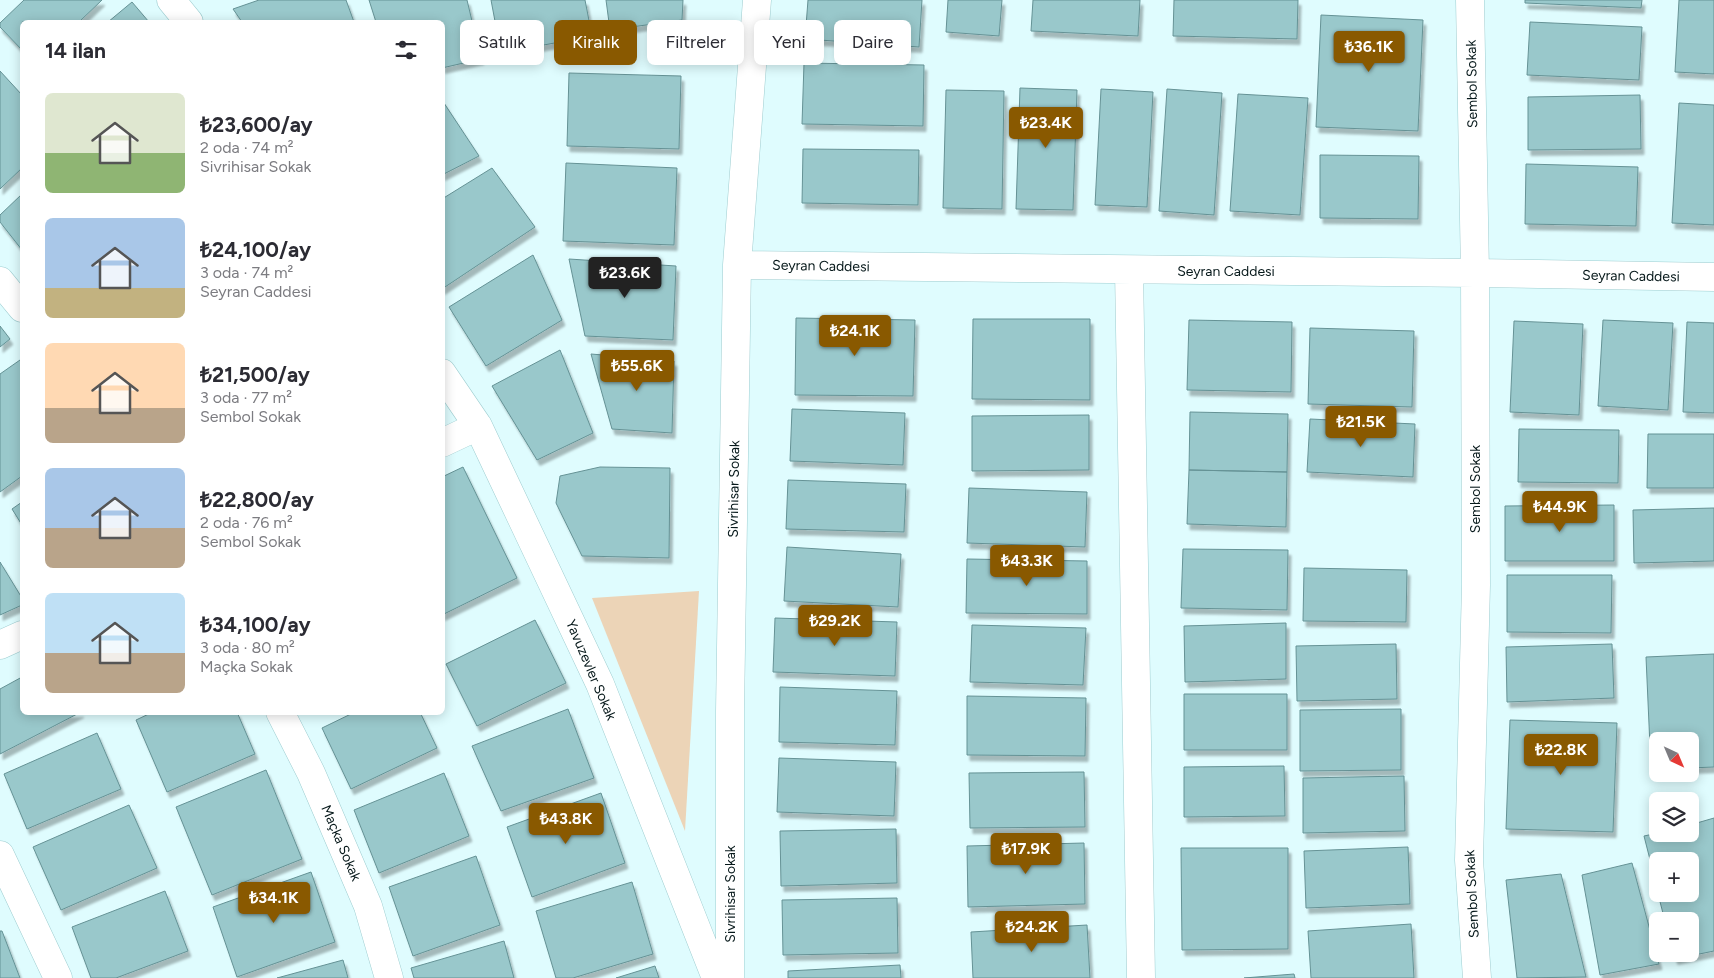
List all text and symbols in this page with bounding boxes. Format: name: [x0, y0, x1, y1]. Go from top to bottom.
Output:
chip: Satılık: [460, 20, 544, 65]
chip: Kiralık: [554, 20, 637, 65]
chip: Filtreler: [647, 20, 744, 65]
chip: Yeni: [754, 20, 824, 65]
chip: Daire: [834, 20, 911, 65]
pin: ₺36.1K: [1328, 30, 1410, 73]
icon: filters: [392, 36, 420, 64]
text: ₺36.1K: [1345, 37, 1393, 56]
text: 14 ilan: [45, 38, 106, 63]
street label: Sembol Sokak: [1463, 40, 1481, 128]
pin: ₺23.4K: [1005, 106, 1087, 149]
text: ₺23,600/ay: [200, 112, 313, 137]
icon: home: [85, 113, 145, 173]
text: ₺23.4K: [1020, 113, 1072, 132]
text: 2 oda · 74 m²: [200, 138, 294, 157]
text: Sivrihisar Sokak: [200, 157, 311, 176]
text: ₺24,100/ay: [200, 237, 311, 262]
icon: home: [85, 238, 145, 298]
pin: ₺23.6K: [584, 256, 666, 299]
street label: Seyran Caddesi: [772, 257, 870, 275]
text: 3 oda · 74 m²: [200, 263, 293, 282]
text: ₺23.6K: [599, 263, 651, 282]
street label: Seyran Caddesi: [1177, 263, 1275, 280]
street label: Seyran Caddesi: [1582, 267, 1680, 285]
text: Seyran Caddesi: [200, 282, 312, 301]
pin: ₺24.1K: [814, 314, 896, 357]
text: ₺24.1K: [830, 321, 880, 340]
pin: ₺55.6K: [596, 350, 678, 392]
text: ₺55.6K: [611, 356, 663, 375]
text: ₺21,500/ay: [200, 362, 310, 387]
icon: home: [85, 363, 145, 423]
text: 3 oda · 77 m²: [200, 388, 292, 407]
pin: ₺21.5K: [1320, 406, 1402, 448]
text: Sembol Sokak: [200, 407, 301, 426]
text: ₺21.5K: [1336, 412, 1386, 431]
street label: Sivrihisar Sokak: [725, 440, 743, 538]
street label: Sembol Sokak: [1467, 445, 1484, 533]
text: ₺22,800/ay: [200, 487, 314, 512]
icon: home: [85, 488, 145, 548]
pin: ₺44.9K: [1519, 490, 1601, 533]
text: ₺44.9K: [1533, 497, 1587, 516]
text: 2 oda · 76 m²: [200, 513, 293, 532]
text: Sembol Sokak: [200, 532, 301, 551]
pin: ₺43.3K: [986, 544, 1068, 587]
text: ₺43.3K: [1001, 551, 1053, 570]
pin: ₺29.2K: [794, 604, 876, 647]
text: ₺29.2K: [809, 611, 861, 630]
text: ₺34,100/ay: [200, 612, 311, 637]
icon: home: [85, 613, 145, 673]
street label: Yavuzevler Sokak: [562, 617, 620, 723]
text: 3 oda · 80 m²: [200, 638, 295, 657]
text: Maçka Sokak: [200, 657, 293, 676]
north arrow: [1649, 732, 1699, 782]
map controls: [1649, 732, 1699, 962]
pin: ₺22.8K: [1520, 734, 1602, 776]
text: ₺22.8K: [1535, 740, 1587, 759]
button: layers: [1649, 792, 1699, 842]
street label: Maçka Sokak: [317, 802, 365, 884]
pin: ₺43.8K: [525, 802, 607, 845]
text: ₺43.8K: [540, 809, 592, 828]
pin: ₺17.9K: [985, 832, 1067, 875]
text: ₺17.9K: [1002, 839, 1050, 858]
street label: Sivrihisar Sokak: [722, 845, 739, 943]
street label: Sembol Sokak: [1461, 849, 1483, 939]
button: +: [1649, 852, 1699, 902]
pin: ₺34.1K: [233, 882, 315, 924]
text: ₺34.1K: [249, 888, 299, 907]
pin: ₺24.2K: [991, 910, 1073, 953]
button: −: [1649, 912, 1699, 962]
text: ₺24.2K: [1006, 917, 1058, 936]

